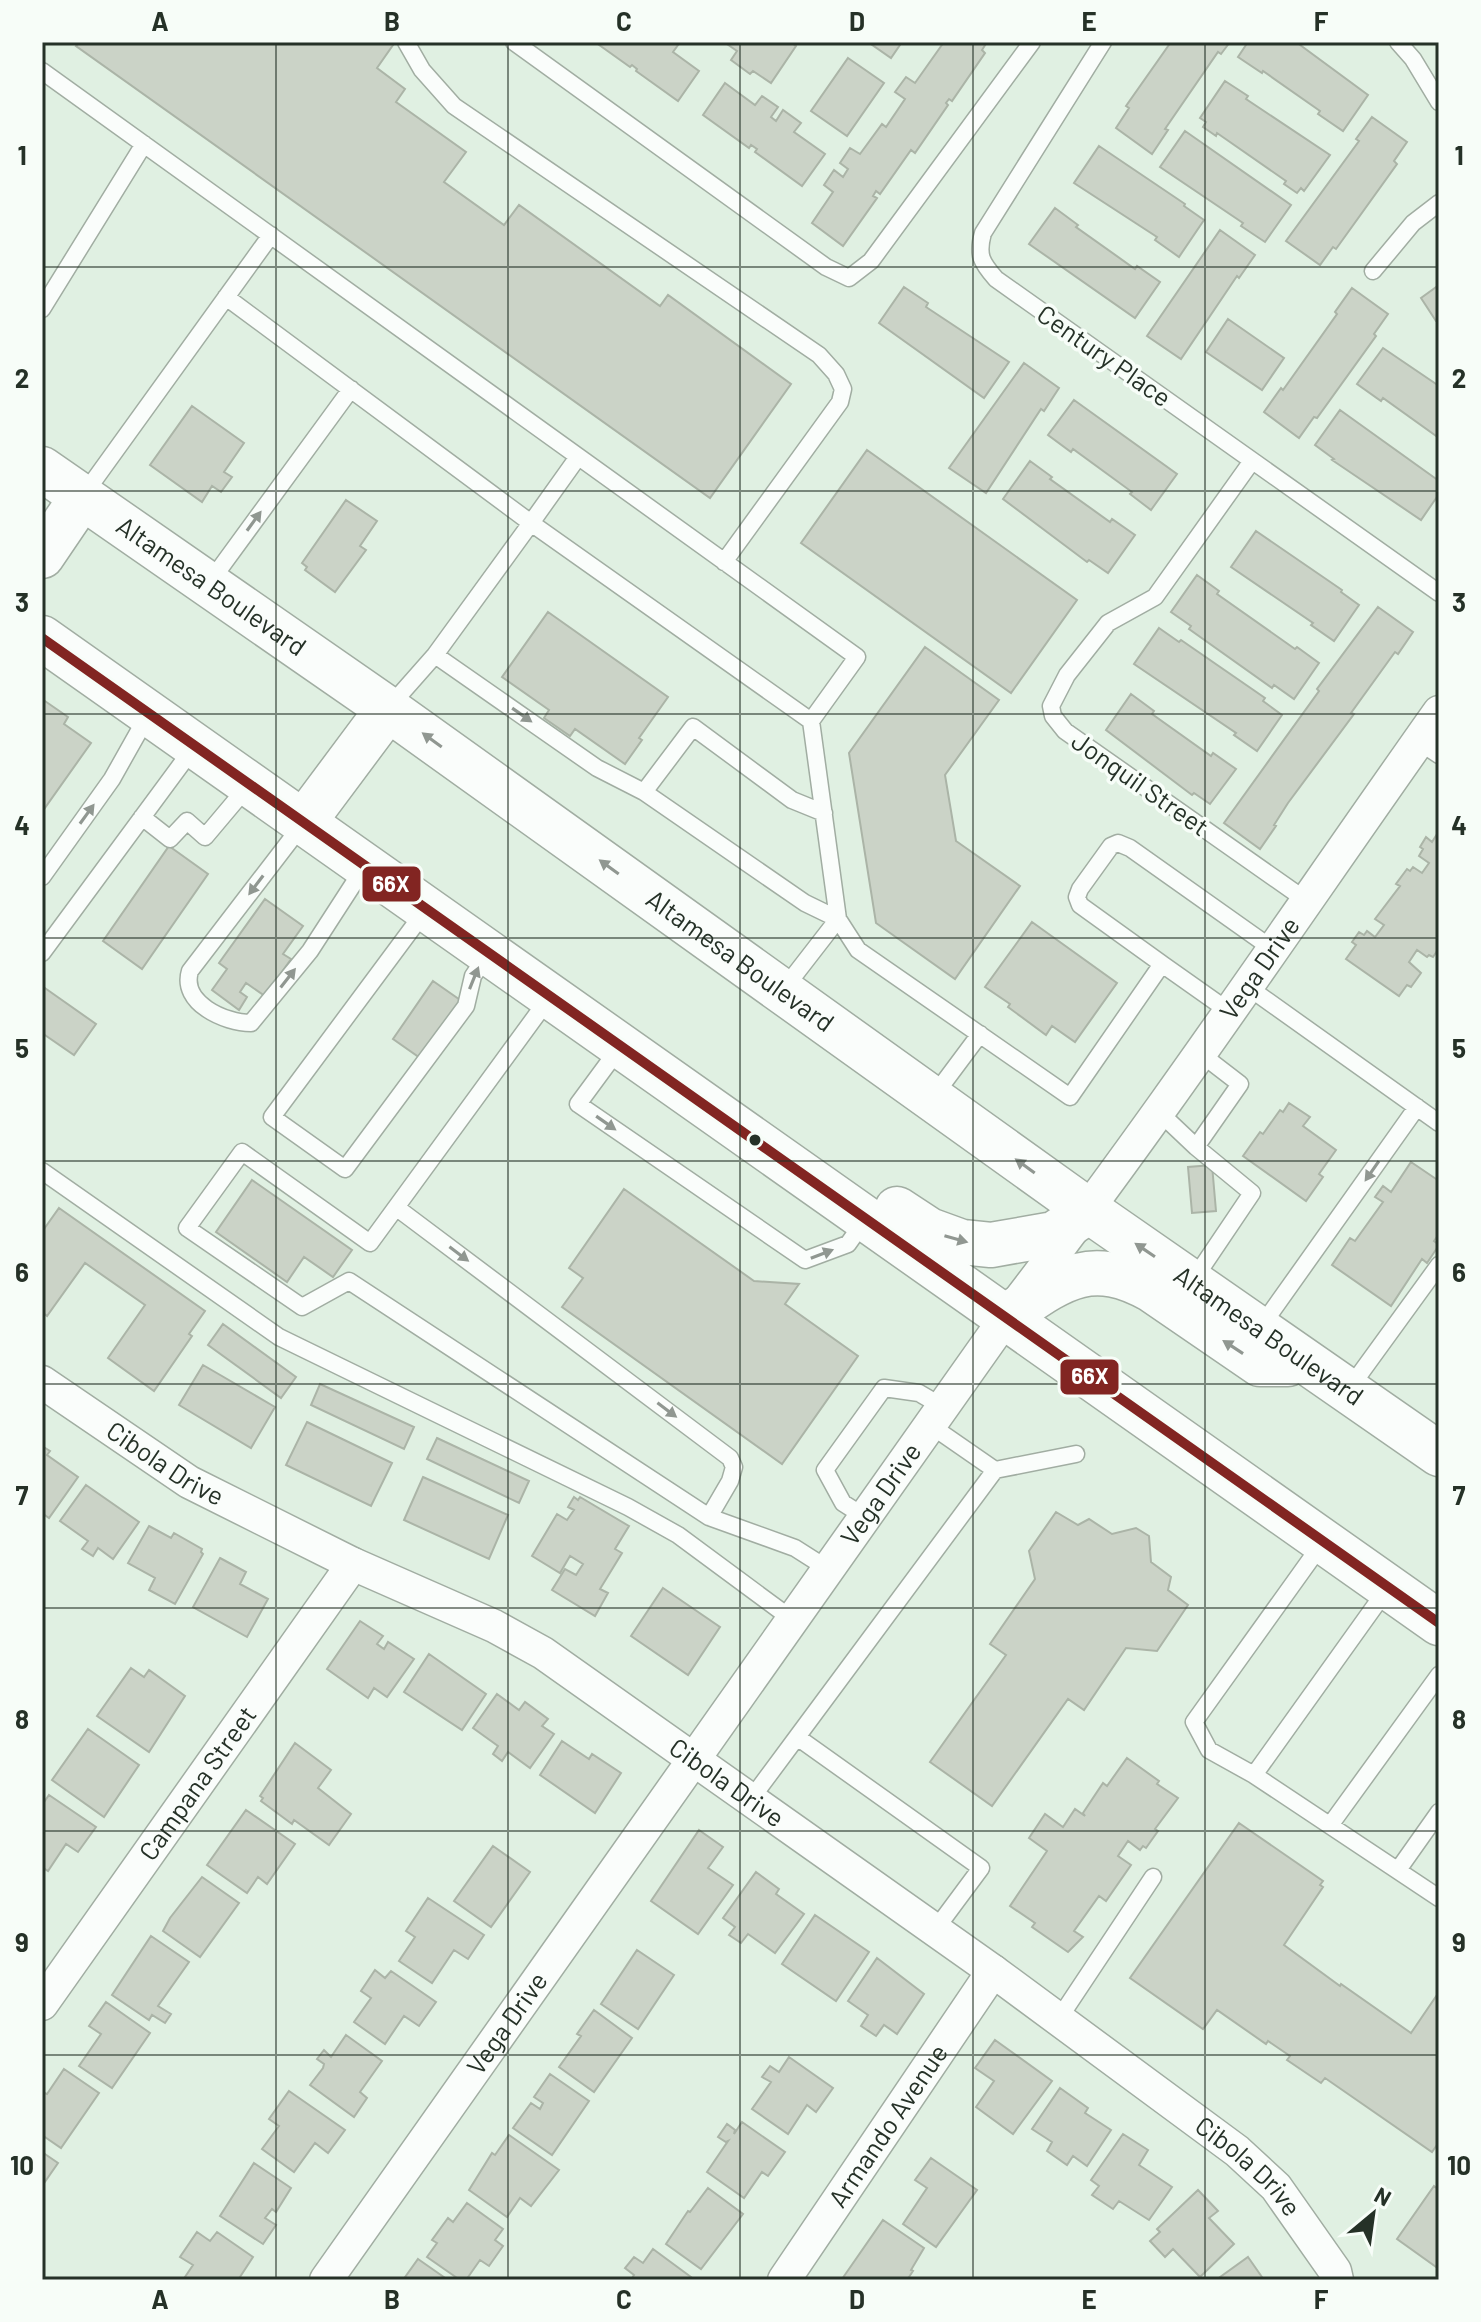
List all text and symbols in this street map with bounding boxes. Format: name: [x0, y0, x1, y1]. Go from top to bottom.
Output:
text: A: [151, 5, 169, 36]
text: B: [384, 5, 400, 36]
text: C: [616, 5, 632, 36]
text: D: [849, 5, 865, 36]
text: E: [1081, 5, 1097, 36]
text: F: [1314, 5, 1329, 36]
text: 1: [17, 139, 27, 170]
text: 1: [1454, 139, 1464, 170]
street label: Century Place: [1032, 297, 1178, 412]
text: 2: [15, 362, 29, 393]
text: 2: [1452, 362, 1466, 393]
street label: Altamesa Boulevard: [112, 509, 313, 662]
one-way arrow: [246, 511, 261, 532]
text: 3: [15, 586, 29, 617]
text: 3: [1452, 586, 1466, 617]
one-way arrow: [512, 707, 533, 723]
street label: Jonquil Street: [1066, 724, 1215, 841]
one-way arrow: [421, 733, 442, 748]
one-way arrow: [79, 804, 95, 824]
text: 4: [14, 809, 30, 840]
text: 4: [1451, 809, 1467, 840]
one-way arrow: [599, 860, 620, 876]
line badge: 66X: [361, 865, 422, 903]
text: 66X: [372, 870, 410, 896]
one-way arrow: [248, 875, 264, 895]
street label: Altamesa Boulevard: [641, 882, 841, 1037]
street label: Vega Drive: [1212, 910, 1305, 1025]
one-way arrow: [468, 967, 481, 990]
one-way arrow: [280, 968, 296, 988]
text: 5: [15, 1032, 29, 1063]
text: 5: [1452, 1032, 1466, 1063]
one-way arrow: [596, 1116, 617, 1131]
unlabelled marker: [747, 1132, 763, 1148]
one-way arrow: [1015, 1159, 1036, 1174]
one-way arrow: [1364, 1160, 1380, 1182]
one-way arrow: [945, 1233, 969, 1246]
one-way arrow: [1135, 1243, 1156, 1258]
one-way arrow: [449, 1246, 469, 1262]
one-way arrow: [810, 1247, 834, 1260]
text: 6: [15, 1256, 29, 1287]
text: 6: [1452, 1256, 1466, 1287]
street label: Altamesa Boulevard: [1169, 1258, 1370, 1411]
one-way arrow: [1223, 1340, 1244, 1355]
line badge: 66X: [1059, 1358, 1120, 1396]
text: 66X: [1071, 1362, 1109, 1388]
one-way arrow: [657, 1402, 677, 1418]
street label: Cibola Drive: [101, 1414, 229, 1511]
street label: Vega Drive: [833, 1436, 927, 1551]
text: 7: [16, 1479, 29, 1510]
text: 7: [1453, 1479, 1466, 1510]
street label: Campana Street: [132, 1700, 262, 1866]
text: 8: [15, 1703, 29, 1734]
text: 8: [1452, 1703, 1466, 1734]
street label: Cibola Drive: [664, 1730, 791, 1833]
text: 9: [15, 1926, 29, 1957]
text: 9: [1452, 1926, 1466, 1957]
street label: Vega Drive: [459, 1965, 553, 2080]
street label: Armando Avenue: [821, 2038, 953, 2213]
street label: Cibola Drive: [1190, 2109, 1308, 2221]
text: 10: [10, 2149, 34, 2180]
text: 10: [1447, 2149, 1471, 2180]
north arrow: [1333, 2174, 1413, 2254]
text: N: [1370, 2181, 1396, 2211]
text: A: [151, 2283, 169, 2314]
text: B: [384, 2283, 400, 2314]
text: C: [616, 2283, 632, 2314]
text: D: [849, 2283, 865, 2314]
text: E: [1081, 2283, 1097, 2314]
text: F: [1314, 2283, 1329, 2314]

